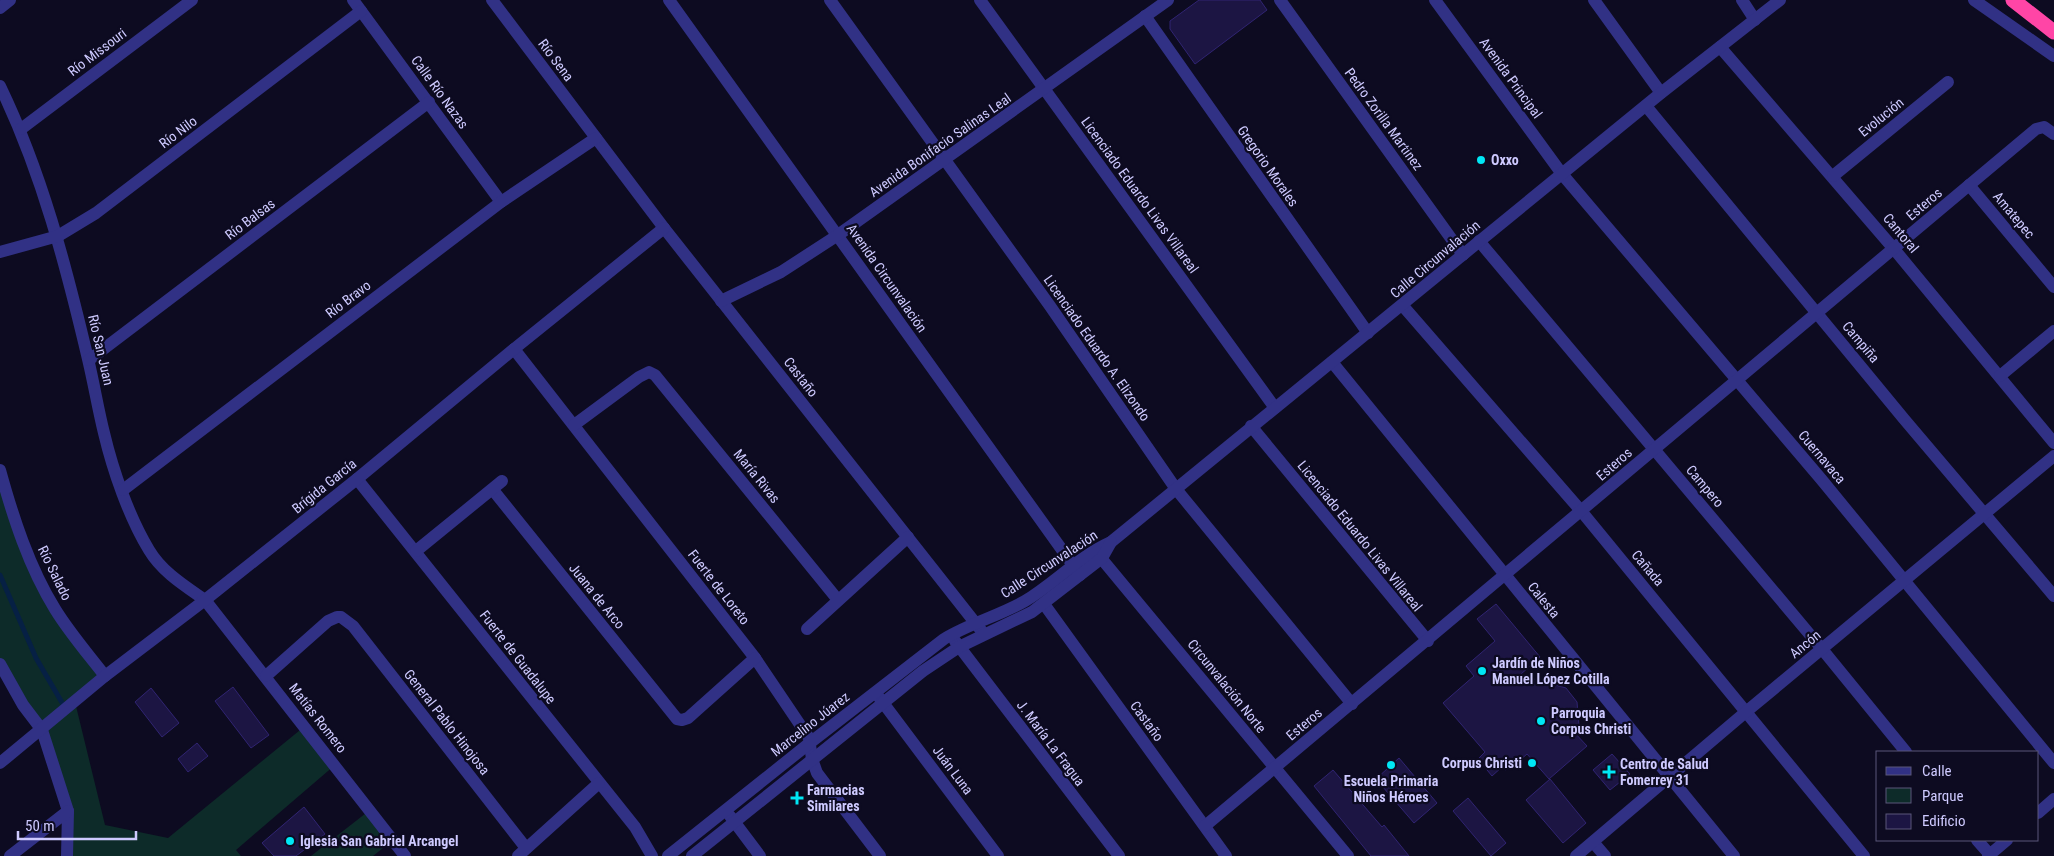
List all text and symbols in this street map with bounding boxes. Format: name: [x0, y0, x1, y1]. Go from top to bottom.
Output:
street label: Río Missouri: [65, 25, 129, 79]
street label: Avenida Principal: [1476, 35, 1546, 121]
street label: Río Sena: [535, 36, 577, 84]
street label: Calle Río Nazas: [408, 52, 472, 132]
street label: Pedro Zorilla Martinez: [1342, 65, 1426, 173]
street label: Avenida Bonifacio Salinas Leal: [866, 90, 1014, 200]
street label: Evolución: [1855, 94, 1907, 140]
street label: Río Nilo: [156, 113, 200, 151]
street label: Licenciado Eduardo Livas Villareal: [1078, 114, 1202, 276]
street label: Gregorio Morales: [1234, 122, 1302, 210]
place label: Oxxo: [1491, 152, 1519, 168]
marker: Oxxo: [1475, 154, 1487, 166]
street label: Esteros: [1903, 185, 1945, 223]
street label: Amatepec: [1990, 188, 2038, 242]
street label: Río Balsas: [222, 195, 278, 243]
street label: Cantoral: [1880, 210, 1922, 256]
street label: Calle Circunvalación: [1387, 217, 1483, 301]
street label: Avenida Circunvalación: [844, 221, 930, 335]
street label: Licenciado Eduardo A. Elizondo: [1041, 272, 1153, 424]
street label: Río Bravo: [322, 277, 374, 321]
street label: Río San Juan: [85, 313, 117, 387]
street label: Campiña: [1839, 318, 1883, 366]
street label: Castaño: [781, 354, 821, 400]
street label: Cuernavaca: [1795, 427, 1849, 487]
street label: Esteros: [1593, 444, 1635, 484]
street label: María Rivas: [731, 446, 783, 506]
street label: Brígida García: [289, 455, 359, 517]
street label: Licenciado Eduardo Livas Villareal: [1294, 458, 1426, 614]
street label: Campero: [1683, 462, 1727, 510]
street label: Calle Circunvalación: [998, 527, 1100, 601]
street label: Río Salado: [35, 543, 75, 603]
street label: Fuerte de Loreto: [685, 546, 753, 628]
street label: Cañada: [1628, 547, 1668, 589]
street label: Juana de Arco: [566, 560, 628, 632]
street label: Calesta: [1525, 579, 1563, 621]
street label: Fuerte de Guadalupe: [477, 607, 560, 707]
street label: Ancón: [1786, 627, 1824, 661]
street label: Circunvalación Norte: [1184, 636, 1270, 736]
place label: Jardín de Niños Manuel López Cotilla: [1492, 655, 1610, 687]
marker: Jardín de Niños Manuel López Cotilla: [1476, 665, 1488, 677]
street label: General Pablo Hinojosa: [401, 666, 493, 778]
street label: Matías Romero: [286, 680, 350, 756]
street label: Marcelino Júarez: [768, 688, 852, 760]
street label: J. María La Fragua: [1014, 697, 1088, 789]
street label: Castaño: [1127, 698, 1167, 744]
street label: Esteros: [1283, 705, 1325, 743]
place label: Parroquia Corpus Christi: [1551, 705, 1631, 737]
marker: Parroquia Corpus Christi: [1535, 715, 1547, 727]
street label: Juán Luna: [930, 742, 976, 798]
legend: [1876, 751, 2039, 841]
place label: Corpus Christi: [1442, 755, 1522, 771]
place label: Centro de Salud Fomerrey 31: [1620, 756, 1709, 788]
marker: Corpus Christi: [1526, 757, 1538, 769]
marker: Escuela Primaria Niños Héroes: [1385, 759, 1397, 771]
text: Calle: [1922, 762, 1952, 780]
marker: Centro de Salud Fomerrey 31: [1602, 765, 1616, 779]
place label: Escuela Primaria Niños Héroes: [1344, 773, 1439, 805]
place label: Farmacias Similares: [807, 782, 865, 814]
text: Parque: [1922, 787, 1964, 805]
marker: Farmacias Similares: [791, 792, 803, 804]
scale bar: [18, 808, 135, 840]
text: Edificio: [1922, 812, 1965, 830]
text: 50 m: [25, 817, 55, 835]
place label: Iglesia San Gabriel Arcangel: [300, 833, 458, 849]
marker: Iglesia San Gabriel Arcangel: [284, 835, 296, 847]

